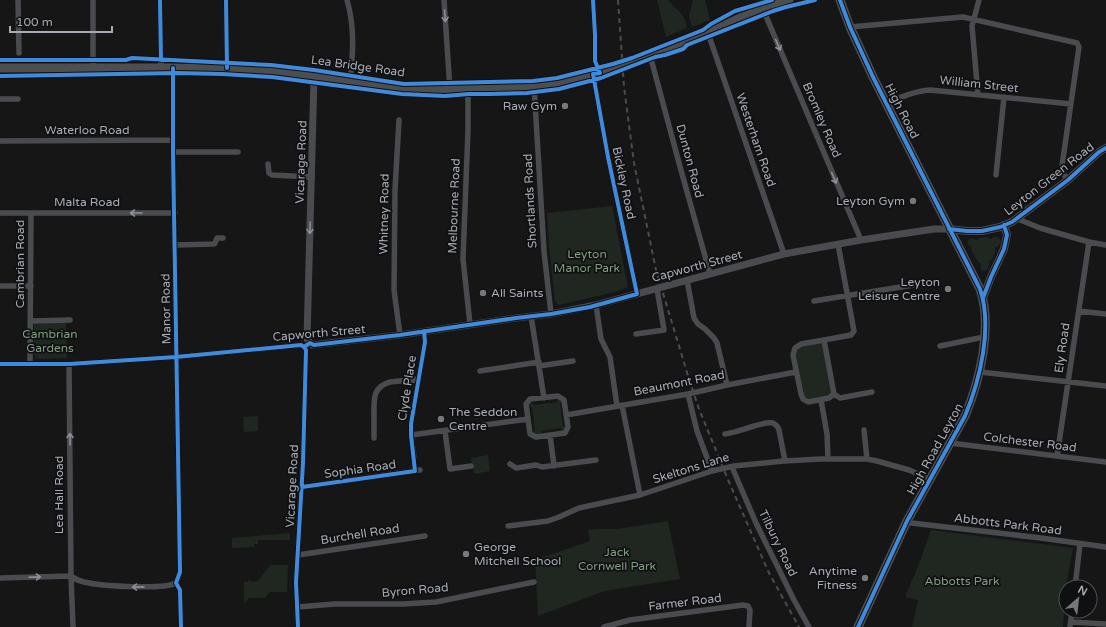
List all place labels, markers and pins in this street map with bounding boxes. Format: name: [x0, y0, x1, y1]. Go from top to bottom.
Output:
place label: Raw Gym: [503, 99, 557, 113]
marker: Raw Gym: [560, 101, 570, 111]
place label: Leyton Gym: [836, 194, 905, 208]
marker: Leyton Gym: [908, 196, 918, 206]
place label: Leyton Leisure Centre: [858, 275, 940, 303]
marker: Leyton Leisure Centre: [943, 284, 953, 294]
place label: All Saints: [491, 286, 544, 300]
marker: All Saints: [478, 288, 488, 298]
place label: The Seddon Centre: [449, 405, 517, 433]
marker: The Seddon Centre: [436, 414, 446, 424]
place label: George Mitchell School: [474, 540, 561, 568]
marker: George Mitchell School: [461, 549, 471, 559]
place label: Anytime Fitness: [809, 564, 857, 592]
marker: Anytime Fitness: [860, 573, 870, 583]

